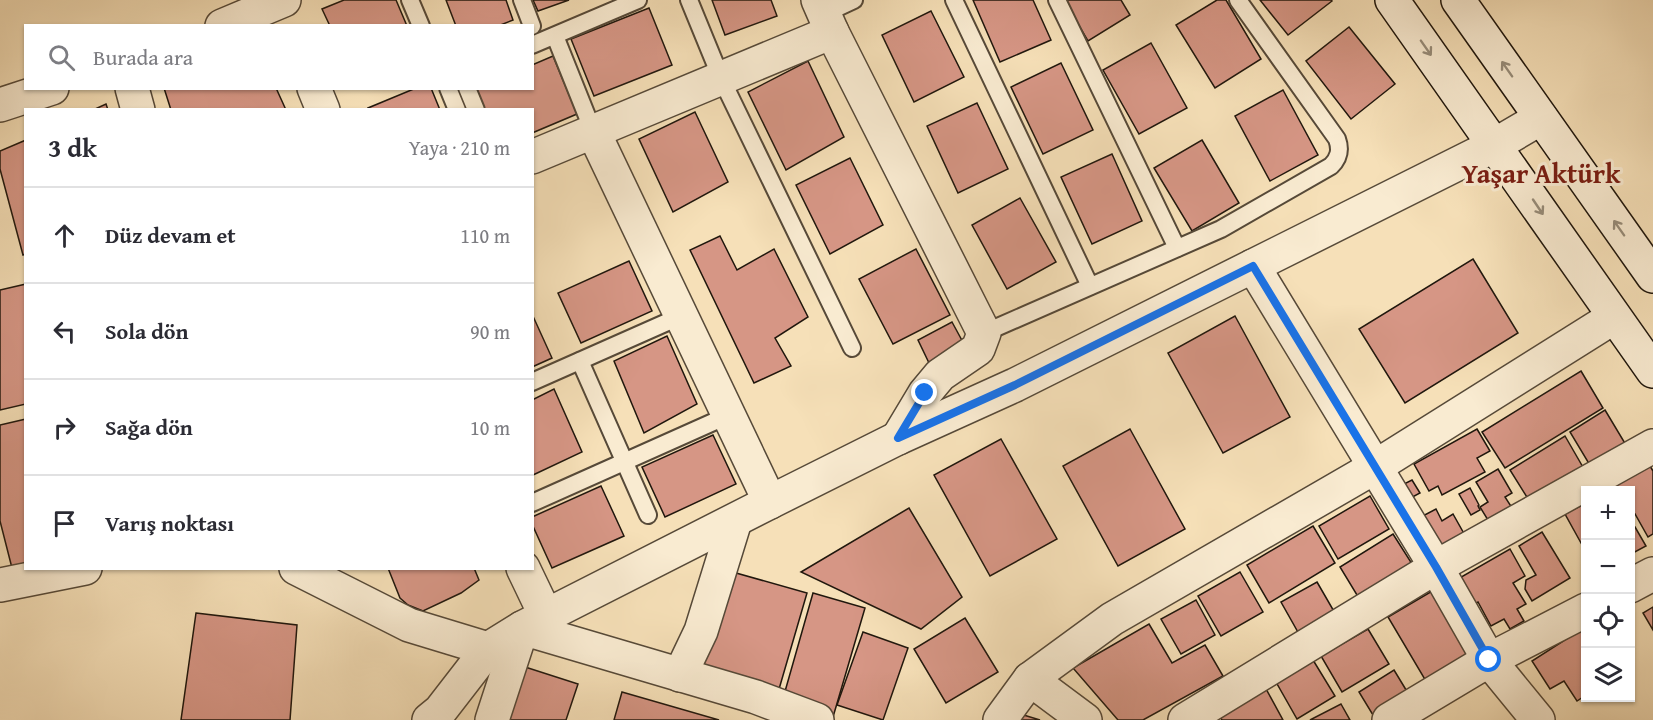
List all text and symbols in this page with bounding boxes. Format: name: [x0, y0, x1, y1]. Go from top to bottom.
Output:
search box: [24, 24, 534, 90]
one-way arrow: [1420, 39, 1432, 55]
icon: search: [45, 41, 78, 74]
text: Burada ara: [93, 41, 193, 73]
one-way arrow: [1500, 61, 1513, 77]
text: 3 dk: [48, 128, 97, 167]
text: Yaya · 210 m: [409, 133, 510, 162]
district label: Yaşar Aktürk: [1462, 153, 1621, 193]
one-way arrow: [1532, 199, 1544, 215]
icon: ahead: [48, 219, 81, 252]
text: Düz devam et: [105, 219, 236, 251]
one-way arrow: [1613, 220, 1625, 237]
text: 110 m: [460, 221, 510, 250]
icon: left: [48, 315, 81, 348]
text: Sola dön: [105, 315, 189, 347]
text: 90 m: [470, 317, 510, 346]
route end: [911, 379, 937, 405]
icon: right: [48, 411, 81, 444]
text: Sağa dön: [105, 411, 193, 443]
text: 10 m: [470, 413, 510, 442]
map controls: [1581, 486, 1635, 702]
button: +: [1581, 486, 1635, 540]
icon: arrive: [48, 507, 81, 540]
text: Varış noktası: [105, 507, 234, 539]
button: −: [1581, 540, 1635, 594]
button: locate: [1581, 594, 1635, 648]
route start: [1475, 646, 1501, 672]
button: layers: [1581, 648, 1635, 702]

